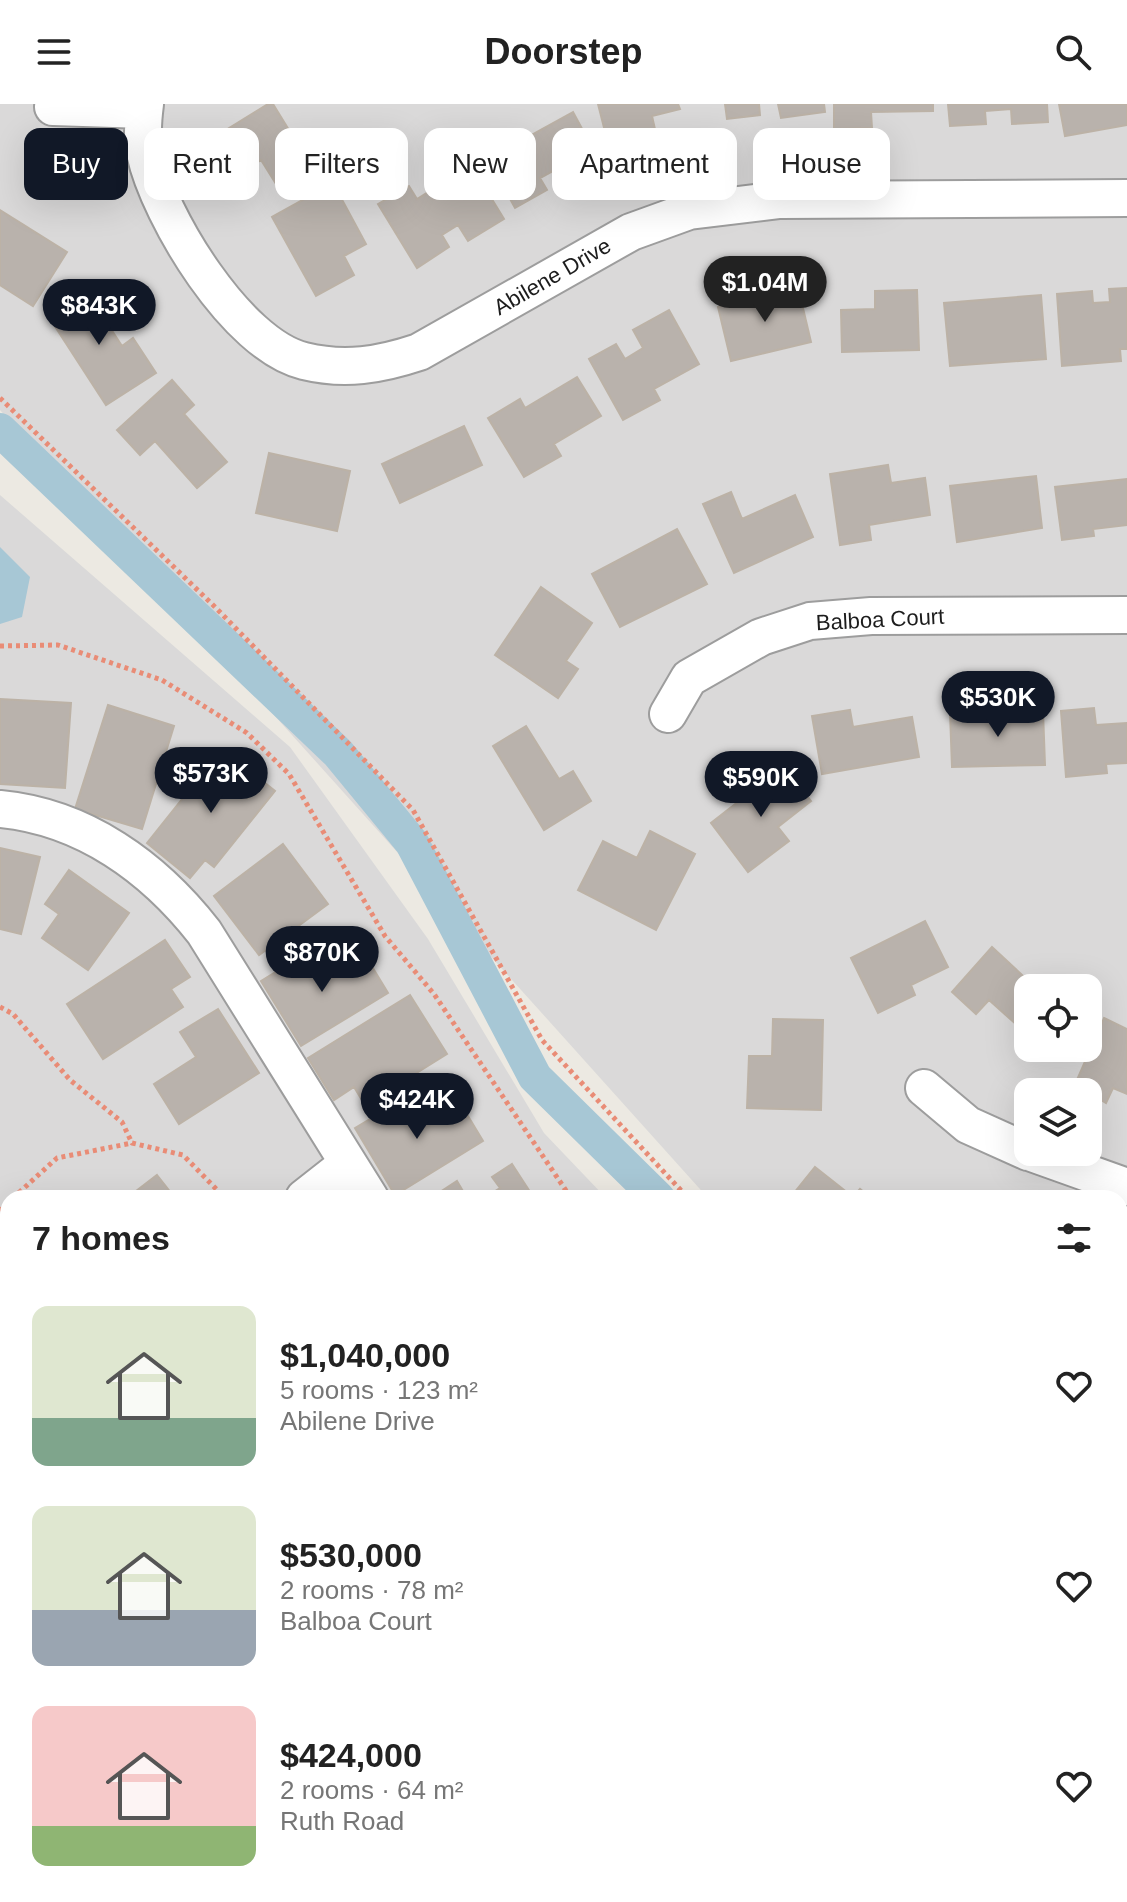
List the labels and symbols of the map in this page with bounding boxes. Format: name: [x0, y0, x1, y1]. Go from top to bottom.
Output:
street label: Abilene Drive: [489, 233, 615, 320]
pin: $1.04M: [700, 256, 830, 324]
pin: $843K: [43, 279, 155, 347]
street label: Balboa Court: [815, 604, 945, 635]
pin: $530K: [942, 671, 1054, 739]
pin: $573K: [155, 747, 267, 815]
pin: $590K: [705, 751, 817, 819]
pin: $870K: [266, 926, 378, 994]
pin: $424K: [361, 1073, 473, 1141]

